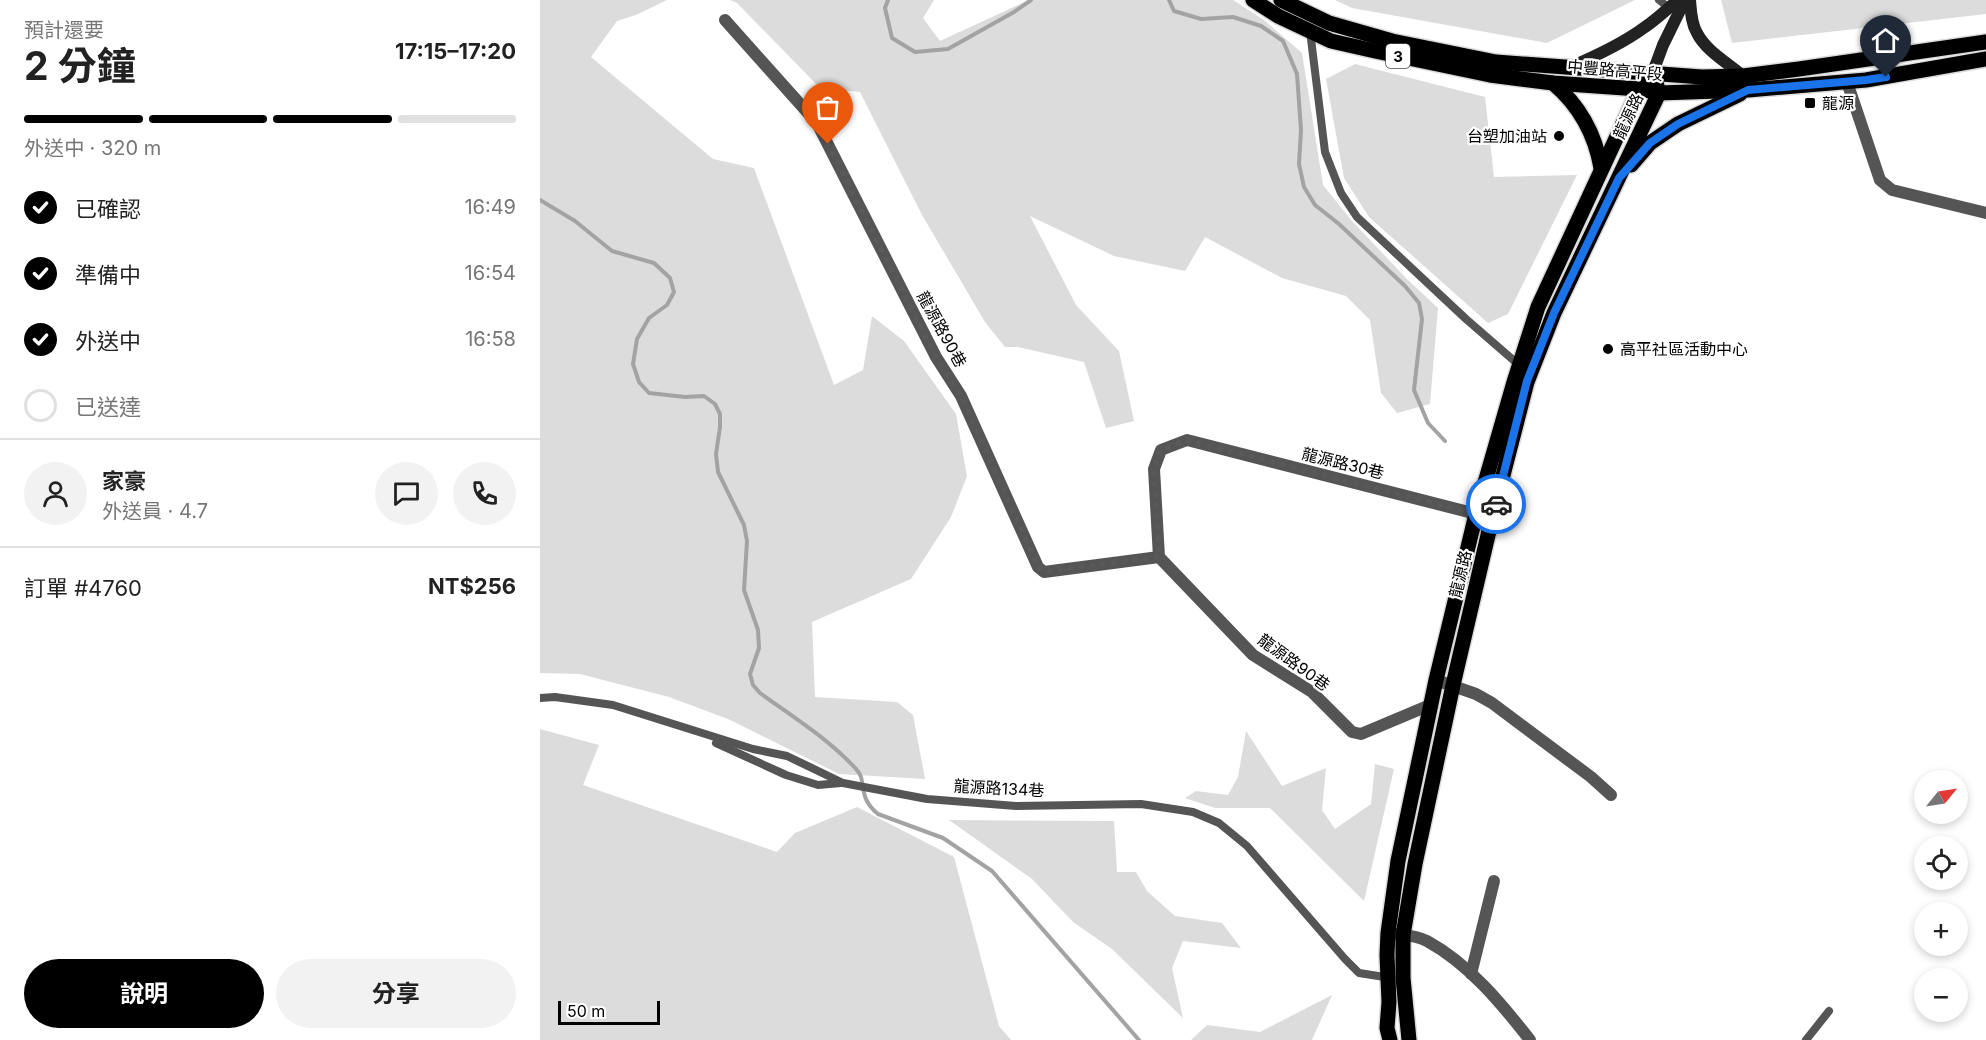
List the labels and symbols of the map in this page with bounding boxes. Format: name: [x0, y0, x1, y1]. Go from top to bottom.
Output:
pin: [1860, 15, 1911, 77]
road number: 3: [1386, 44, 1410, 68]
street label: 中豐路高平段: [1566, 56, 1664, 84]
pin: [802, 82, 853, 144]
street label: 龍源路: [1609, 90, 1647, 142]
place label: 龍源: [1822, 93, 1854, 113]
marker: 龍源: [1803, 96, 1817, 110]
place label: 台塑加油站: [1467, 126, 1547, 146]
marker: 台塑加油站: [1552, 129, 1566, 143]
street label: 龍源路90巷: [913, 287, 971, 371]
place label: 高平社區活動中心: [1620, 339, 1748, 359]
marker: 高平社區活動中心: [1601, 342, 1615, 356]
street label: 龍源路30巷: [1300, 443, 1386, 483]
courier: [1466, 474, 1526, 534]
street label: 龍源路: [1445, 548, 1475, 600]
street label: 龍源路90巷: [1254, 629, 1334, 695]
north arrow: [1914, 770, 1968, 824]
street label: 龍源路134巷: [953, 776, 1045, 800]
scale bar: [558, 998, 660, 1026]

